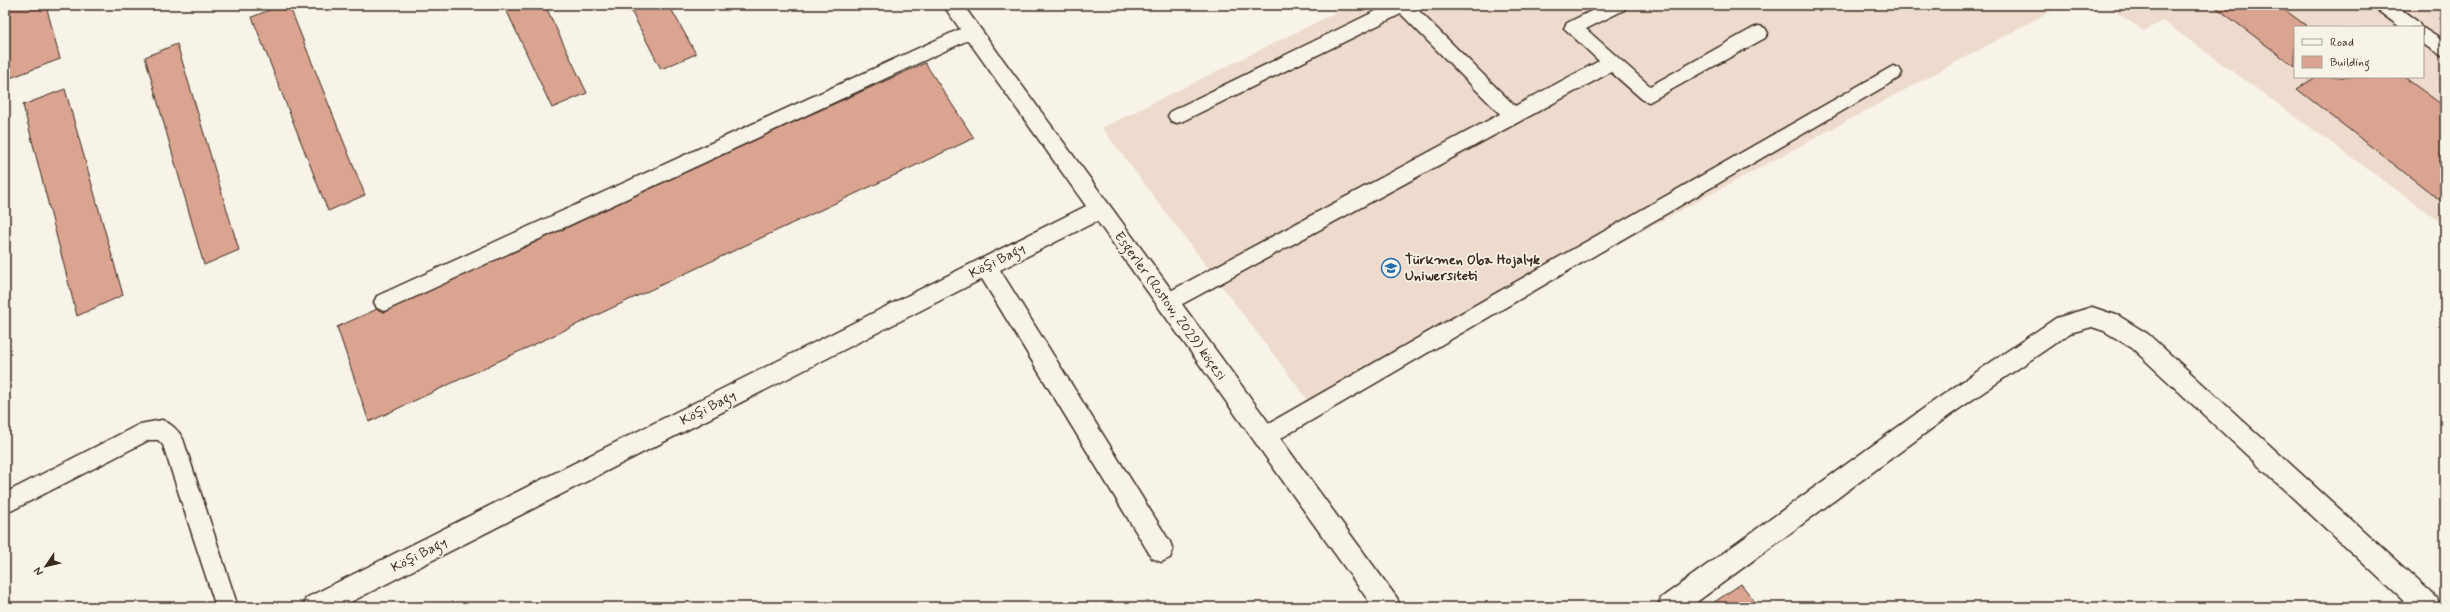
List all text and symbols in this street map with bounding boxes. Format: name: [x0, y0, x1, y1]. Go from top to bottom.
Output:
legend: [2294, 26, 2424, 78]
text: Road: [2330, 35, 2354, 51]
text: Building: [2330, 55, 2370, 72]
street label: Esgerler (Rostow, 2029) köçesi: [1108, 228, 1230, 385]
street label: Köşi Bagy: [966, 239, 1029, 285]
place label: Türkmen Oba Hojalyk Uniwersiteti: [1405, 251, 1540, 285]
school or university icon: Türkmen Oba Hojalyk Uniwersiteti: [1380, 257, 1402, 279]
street label: Köşi Bagy: [677, 386, 740, 432]
street label: Köşi Bagy: [388, 533, 451, 579]
north arrow: [26, 546, 66, 586]
text: N: [31, 564, 46, 578]

